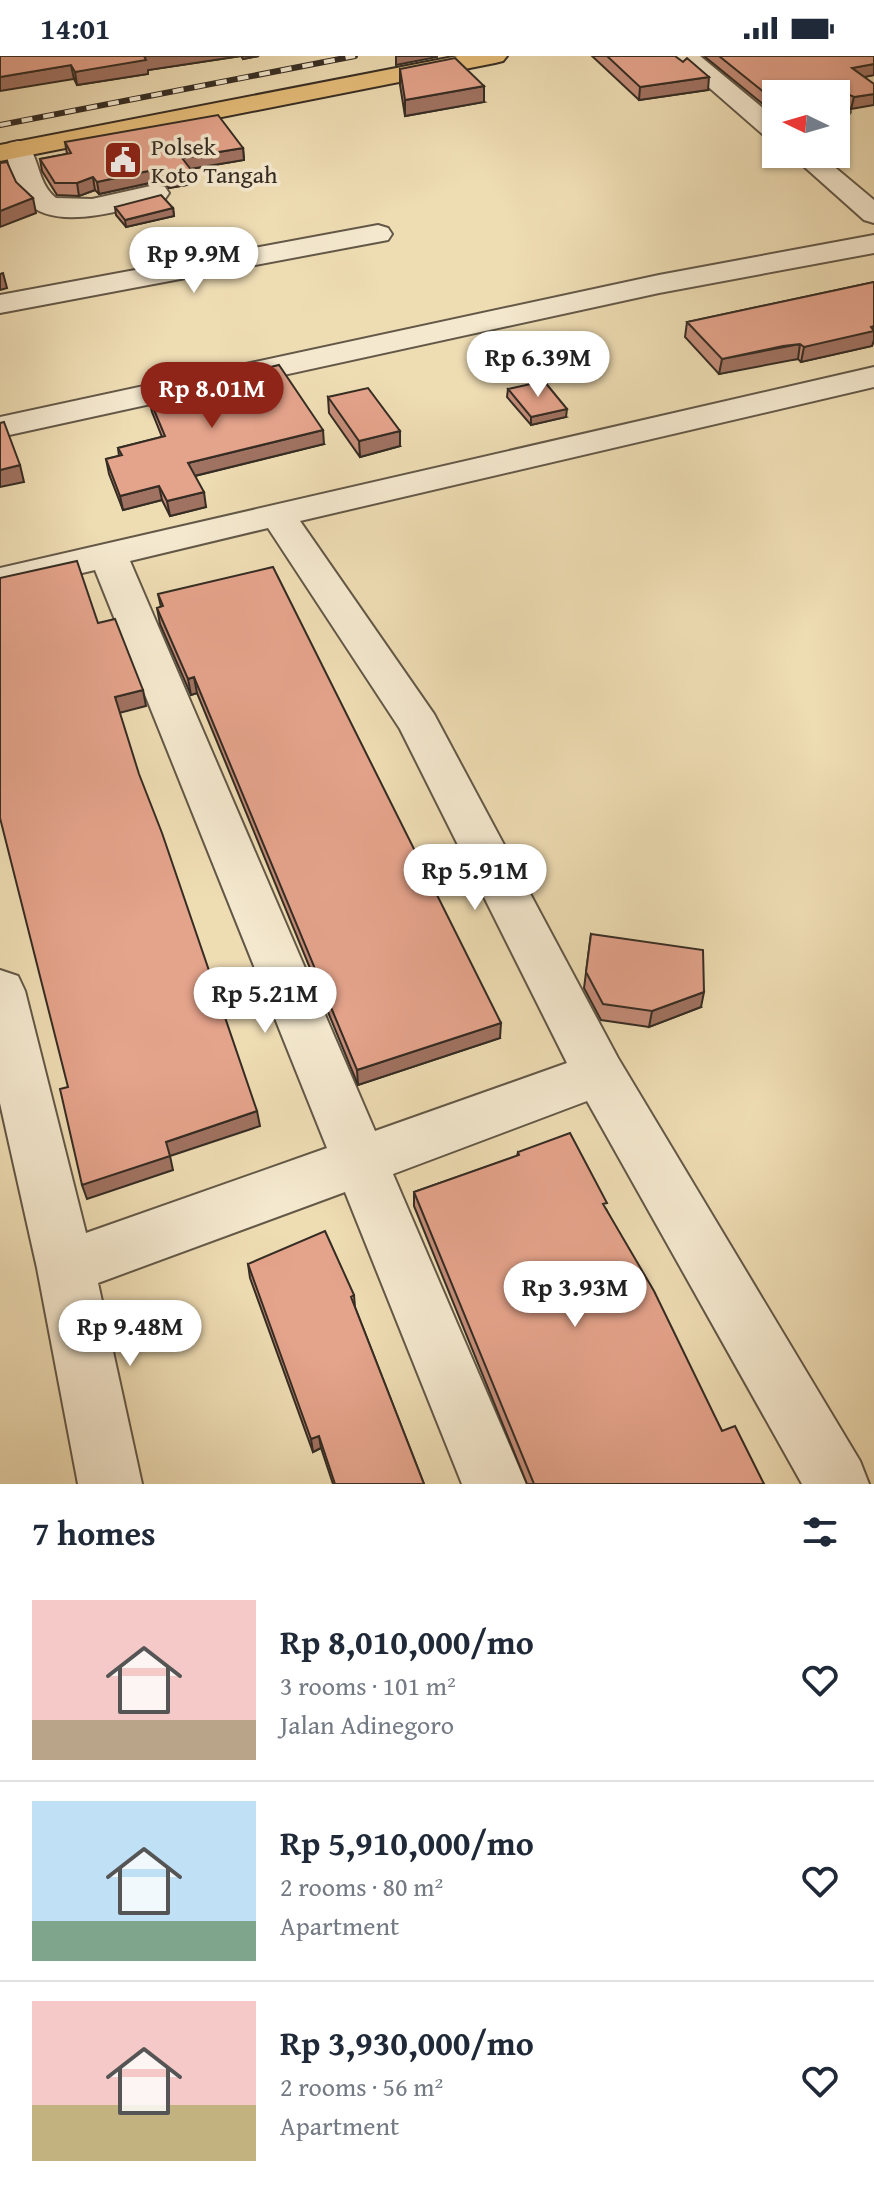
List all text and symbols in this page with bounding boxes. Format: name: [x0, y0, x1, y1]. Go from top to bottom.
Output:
text: 14:01: [40, 6, 111, 50]
north arrow: [762, 80, 850, 168]
map controls: [762, 80, 850, 168]
place label: Polsek Koto Tangah: [151, 129, 278, 192]
public building icon: Polsek Koto Tangah: [102, 139, 144, 181]
pin: Rp 9.9M: [120, 227, 268, 295]
text: Rp 9.9M: [147, 233, 241, 272]
pin: Rp 6.39M: [455, 331, 621, 399]
text: Rp 6.39M: [485, 337, 591, 376]
pin: Rp 8.01M: [129, 362, 295, 430]
text: Rp 8.01M: [159, 368, 265, 407]
pin: Rp 5.91M: [392, 844, 558, 912]
text: Rp 5.91M: [422, 850, 528, 889]
pin: Rp 5.21M: [182, 967, 348, 1035]
text: Rp 5.21M: [212, 973, 318, 1012]
pin: Rp 3.93M: [492, 1261, 658, 1329]
text: Rp 3.93M: [522, 1267, 628, 1306]
pin: Rp 9.48M: [47, 1300, 213, 1368]
text: Rp 9.48M: [77, 1306, 183, 1345]
text: 7 homes: [32, 1508, 156, 1557]
icon: filters: [798, 1510, 842, 1554]
text: Rp 8,010,000/mo: [280, 1617, 534, 1666]
icon: home: [96, 1632, 192, 1728]
icon: heart: [798, 1658, 842, 1702]
text: 3 rooms · 101 m²: [280, 1666, 456, 1705]
text: Jalan Adinegoro: [280, 1705, 454, 1744]
text: Rp 5,910,000/mo: [280, 1818, 534, 1867]
icon: home: [96, 1833, 192, 1929]
icon: heart: [798, 1859, 842, 1903]
text: 2 rooms · 80 m²: [280, 1867, 443, 1906]
text: Apartment: [280, 1906, 399, 1945]
text: Rp 3,930,000/mo: [280, 2018, 534, 2067]
icon: home: [96, 2033, 192, 2129]
icon: heart: [798, 2059, 842, 2103]
text: 2 rooms · 56 m²: [280, 2067, 443, 2106]
text: Apartment: [280, 2106, 399, 2145]

